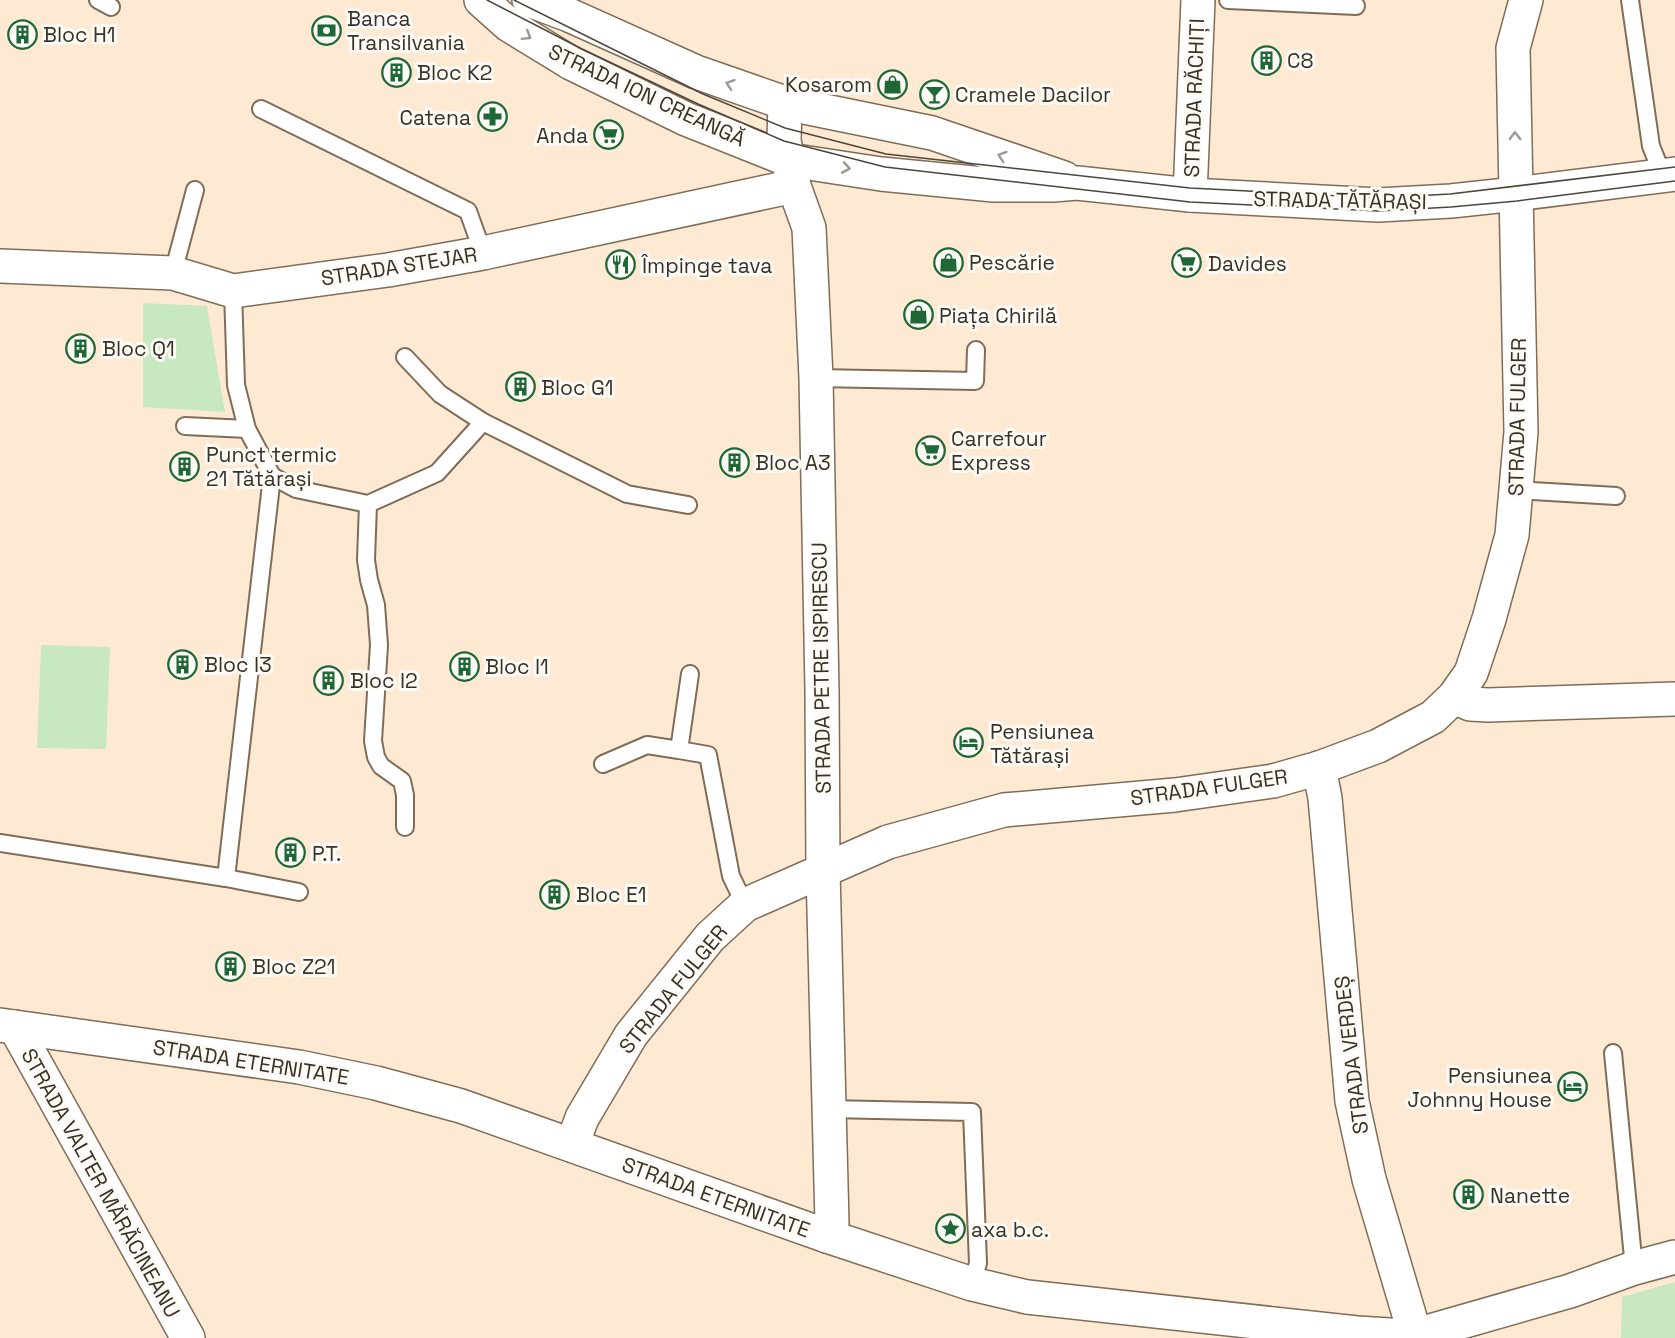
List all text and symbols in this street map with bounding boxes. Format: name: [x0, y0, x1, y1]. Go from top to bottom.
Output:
place label: Banca Transilvania: [347, 5, 465, 56]
bank icon: Banca Transilvania: [310, 14, 342, 46]
building icon: Bloc H1: [6, 18, 38, 50]
street label: STRADA RĂCHIȚI: [1178, 18, 1210, 178]
place label: Bloc H1: [43, 21, 116, 48]
one-way arrow: [521, 29, 531, 41]
street label: STRADA ION CREANGĂ: [544, 37, 750, 153]
building icon: C8: [1250, 44, 1282, 76]
place label: C8: [1287, 47, 1314, 74]
building icon: Bloc K2: [380, 56, 412, 88]
place label: Bloc K2: [417, 59, 492, 86]
shop icon: Kosarom: [877, 68, 909, 100]
place label: Kosarom: [785, 71, 872, 98]
one-way arrow: [725, 78, 735, 91]
bar icon: Cramele Dacilor: [918, 78, 950, 110]
place label: Cramele Dacilor: [955, 81, 1111, 108]
pharmacy icon: Catena: [476, 101, 508, 133]
place label: Catena: [399, 104, 471, 131]
supermarket icon: Anda: [593, 119, 625, 151]
place label: Anda: [536, 122, 588, 149]
one-way arrow: [1509, 131, 1521, 140]
one-way arrow: [997, 150, 1008, 163]
one-way arrow: [841, 161, 851, 174]
street label: STRADA TĂTĂRAȘI: [1253, 185, 1427, 215]
street label: STRADA STEJAR: [319, 240, 479, 292]
shop icon: Pescărie: [932, 246, 964, 278]
supermarket icon: Davides: [1171, 247, 1203, 279]
restaurant icon: Împinge tava: [605, 249, 637, 281]
place label: Pescărie: [969, 249, 1055, 276]
place label: Davides: [1208, 250, 1287, 277]
place label: Împinge tava: [640, 252, 772, 279]
shop icon: Piața Chirilă: [902, 299, 934, 331]
place label: Piața Chirilă: [939, 302, 1057, 329]
building icon: Bloc Q1: [65, 332, 97, 364]
place label: Bloc Q1: [102, 335, 175, 362]
street label: STRADA FULGER: [1502, 338, 1532, 496]
building icon: Bloc G1: [504, 371, 536, 403]
place label: Bloc G1: [541, 374, 614, 401]
place label: Carrefour Express: [951, 425, 1047, 476]
supermarket icon: Carrefour Express: [914, 434, 946, 466]
place label: Punct termic 21 Tătărași: [206, 441, 337, 492]
building icon: Bloc A3: [718, 446, 750, 478]
place label: Bloc A3: [755, 449, 831, 476]
building icon: Punct termic 21 Tătărași: [169, 450, 201, 482]
street label: STRADA PETRE ISPIRESCU: [805, 542, 837, 794]
building icon: Bloc I3: [167, 648, 199, 680]
building icon: Bloc I1: [448, 650, 480, 682]
place label: Bloc I3: [204, 651, 272, 678]
place label: Bloc I1: [485, 653, 549, 680]
building icon: Bloc I2: [313, 664, 345, 696]
place label: Bloc I2: [350, 667, 418, 694]
place label: Pensiunea Tătărași: [990, 718, 1094, 769]
hotel icon: Pensiunea Tătărași: [953, 727, 985, 759]
street label: STRADA FULGER: [1129, 763, 1289, 811]
building icon: P.T.: [275, 837, 307, 869]
place label: P.T.: [312, 840, 341, 867]
building icon: Bloc E1: [539, 878, 571, 910]
place label: Bloc E1: [576, 881, 647, 908]
street label: STRADA FULGER: [613, 919, 733, 1059]
building icon: Bloc Z21: [215, 950, 247, 982]
place label: Bloc Z21: [252, 953, 336, 980]
street label: STRADA VERDEȘ: [1328, 974, 1374, 1136]
street label: STRADA ETERNITATE: [151, 1033, 351, 1091]
street label: STRADA VALTER MĂRĂCINEANU: [16, 1044, 186, 1322]
place label: Pensiunea Johnny House: [1407, 1062, 1552, 1113]
hotel icon: Pensiunea Johnny House: [1557, 1071, 1589, 1103]
street label: STRADA ETERNITATE: [618, 1150, 814, 1244]
building icon: Nanette: [1453, 1179, 1485, 1211]
place label: Nanette: [1490, 1182, 1570, 1209]
place icon: axa b.c.: [934, 1213, 966, 1245]
place label: axa b.c.: [971, 1216, 1049, 1243]

